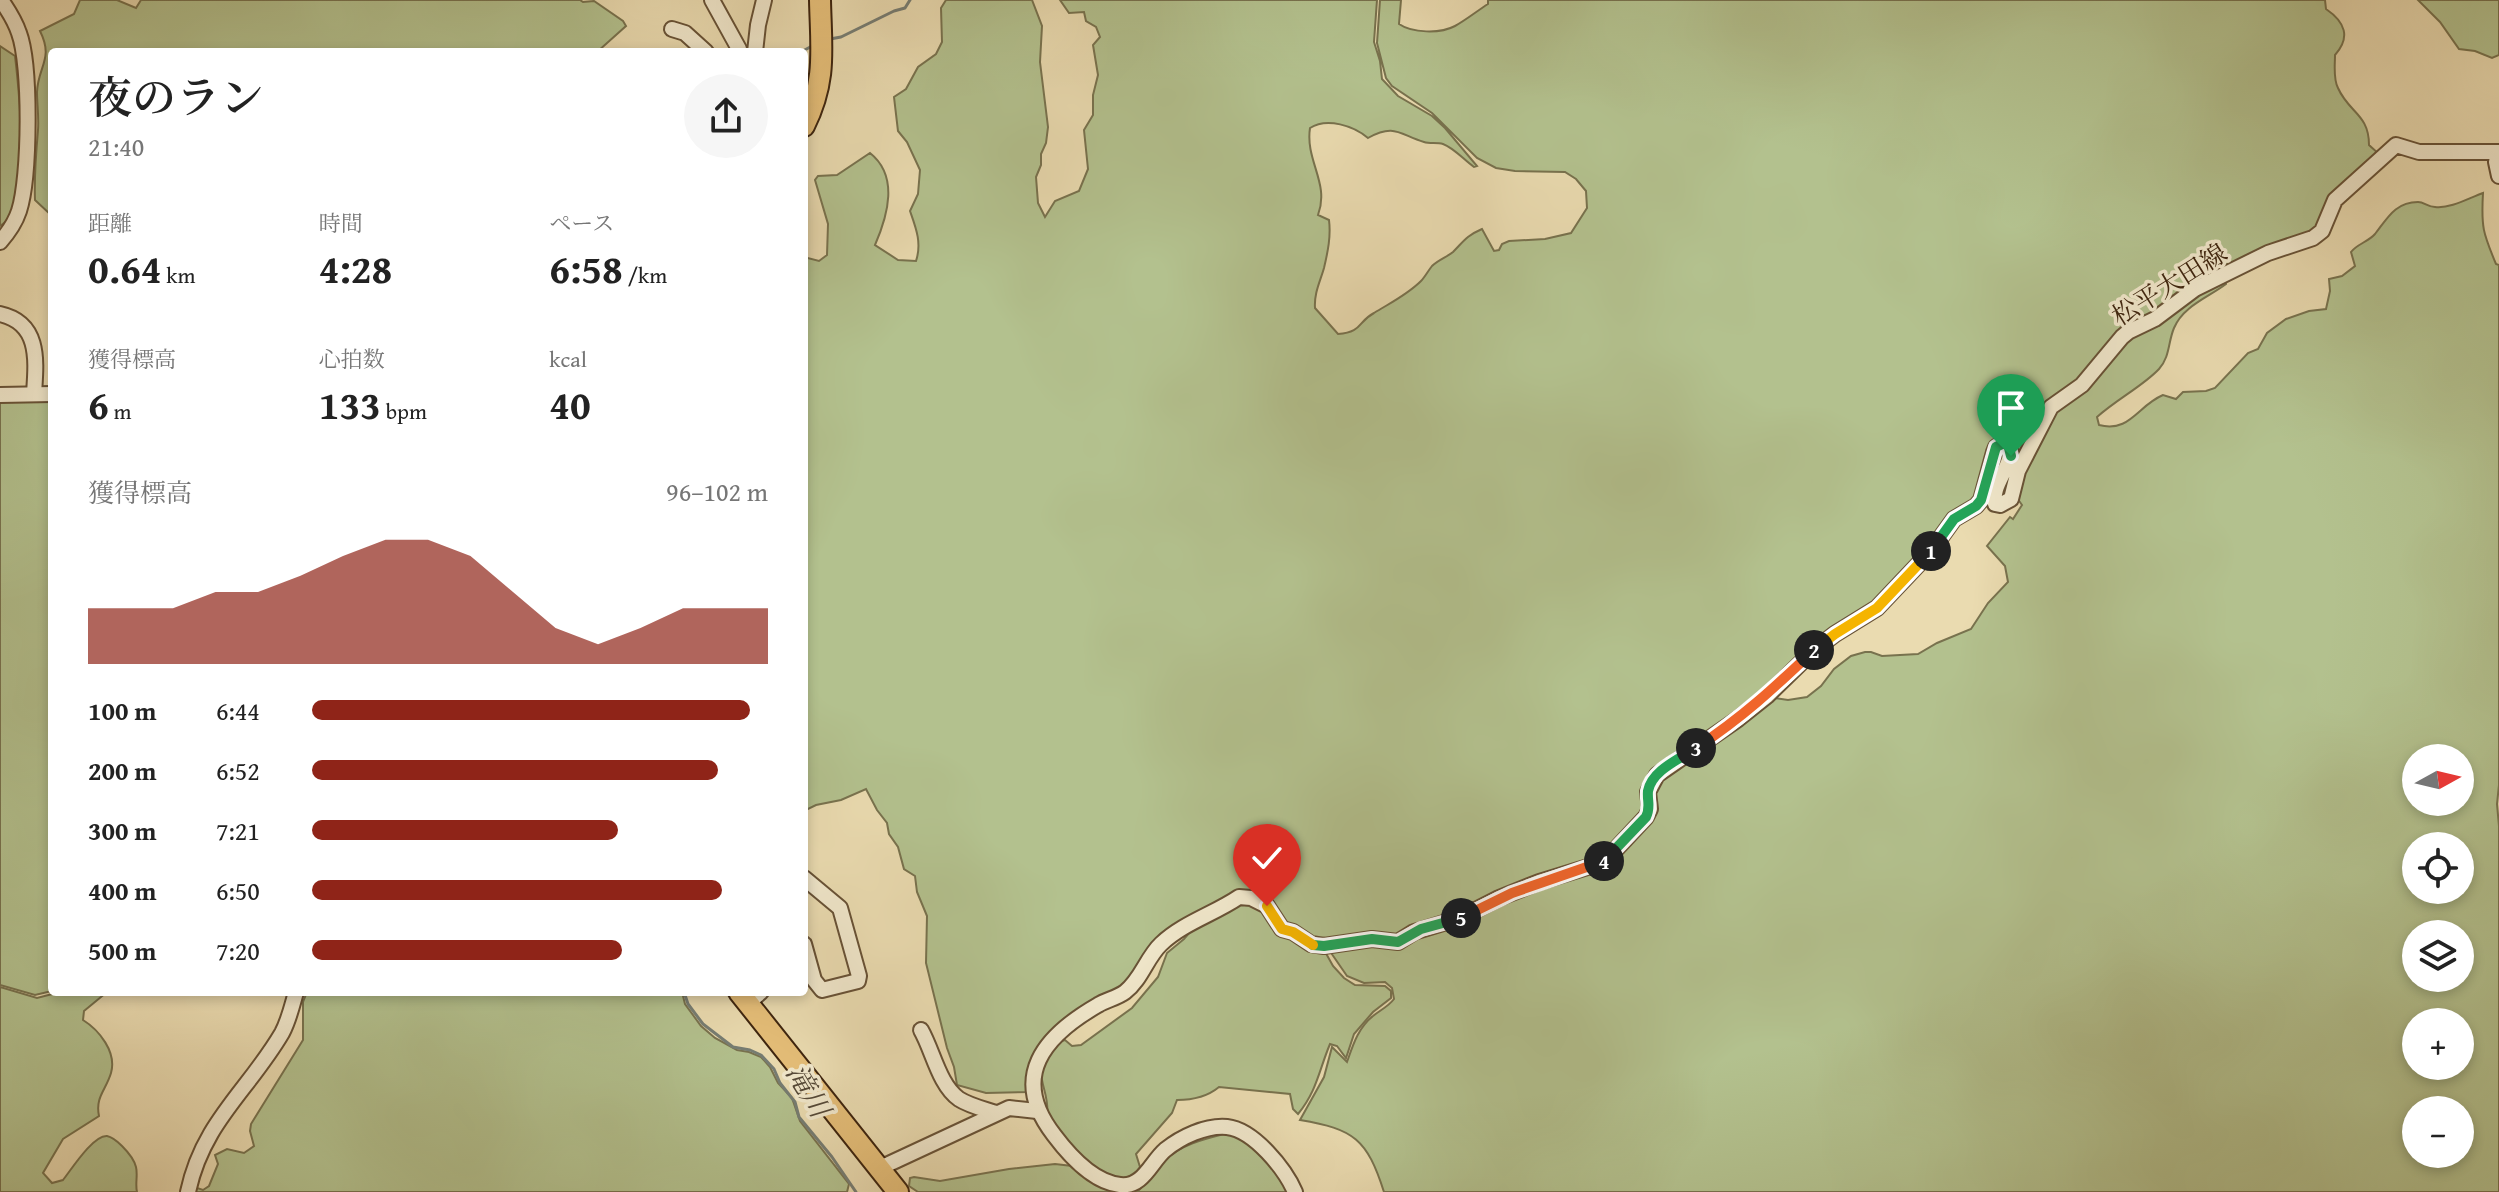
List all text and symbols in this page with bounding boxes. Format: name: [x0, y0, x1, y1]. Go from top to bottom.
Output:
text: 夜のラン: [88, 65, 264, 129]
button: share: [684, 74, 768, 158]
text: 21:40: [88, 127, 144, 166]
text: 距離: [88, 207, 132, 239]
text: 時間: [319, 207, 363, 239]
text: ペース: [549, 207, 614, 239]
street label: 松平大田線: [2104, 233, 2234, 335]
text: 0.64: [88, 239, 161, 298]
text: 4:28: [319, 239, 392, 298]
text: 6:58: [549, 239, 623, 298]
text: km: [161, 259, 195, 291]
text: /km: [623, 259, 667, 291]
text: 獲得標高: [88, 343, 176, 375]
text: 心拍数: [319, 343, 385, 375]
text: kcal: [549, 343, 587, 375]
pin: [1977, 374, 2045, 456]
text: 6: [88, 375, 109, 434]
text: 133: [319, 375, 381, 434]
text: 40: [549, 375, 591, 434]
icon: arrive: [1989, 386, 2033, 430]
text: m: [109, 395, 132, 427]
text: bpm: [381, 395, 427, 427]
text: 96–102 m: [666, 472, 768, 511]
text: 獲得標高: [88, 473, 192, 512]
pin: 1: [1911, 531, 1951, 571]
text: 1: [1925, 535, 1937, 567]
pin: 2: [1794, 630, 1834, 670]
text: 2: [1808, 634, 1820, 666]
text: 100 m: [88, 691, 156, 730]
text: 6:44: [216, 691, 260, 730]
pin: 3: [1676, 728, 1716, 768]
text: 3: [1690, 732, 1702, 764]
north arrow: [2402, 744, 2474, 816]
map controls: [2402, 744, 2474, 1168]
text: 200 m: [88, 751, 156, 790]
text: 6:52: [216, 751, 260, 790]
text: 300 m: [88, 811, 156, 850]
text: 7:21: [216, 811, 260, 850]
pin: [1233, 824, 1301, 906]
button: locate: [2402, 832, 2474, 904]
icon: check: [1245, 836, 1289, 880]
pin: 4: [1584, 841, 1624, 881]
text: 4: [1598, 845, 1610, 877]
text: 400 m: [88, 871, 156, 910]
text: 6:50: [216, 871, 260, 910]
pin: 5: [1441, 898, 1481, 938]
text: 5: [1455, 902, 1467, 934]
button: layers: [2402, 920, 2474, 992]
text: 500 m: [88, 931, 156, 970]
text: 7:20: [216, 931, 260, 970]
button: +: [2402, 1008, 2474, 1080]
water label: 滝川: [777, 1055, 843, 1127]
button: −: [2402, 1096, 2474, 1168]

